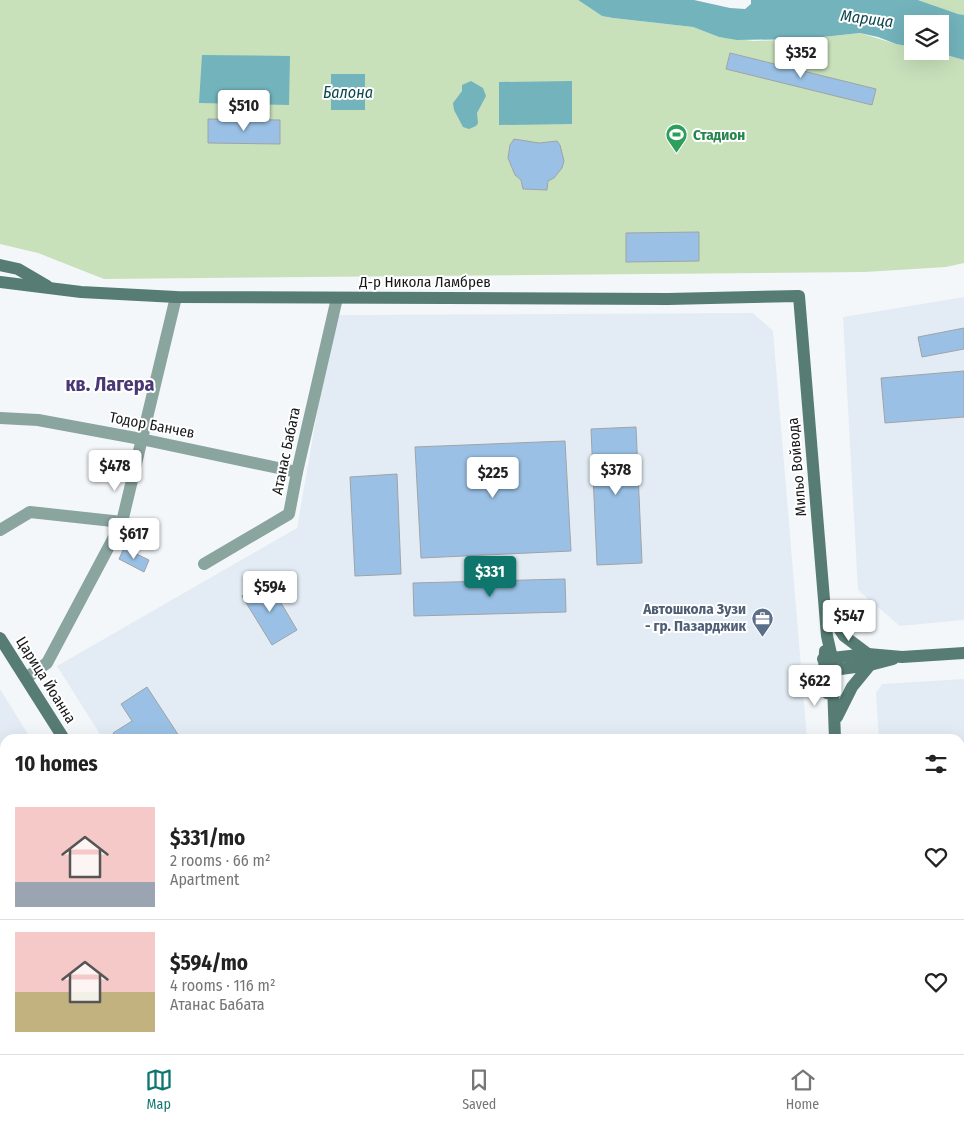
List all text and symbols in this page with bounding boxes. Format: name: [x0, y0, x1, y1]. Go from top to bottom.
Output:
water label: Марица: [840, 6, 894, 31]
map controls: [904, 15, 949, 60]
button: layers: [904, 15, 949, 60]
pin: $352: [771, 36, 831, 79]
text: $352: [786, 43, 816, 62]
water label: Балона: [323, 83, 373, 102]
pin: $510: [214, 90, 274, 132]
text: $510: [229, 96, 259, 115]
sports icon: Стадион: [665, 123, 689, 154]
place label: Стадион: [693, 126, 745, 144]
street label: Д-р Никола Ламбрев: [358, 273, 491, 291]
district label: кв. Лагера: [66, 372, 154, 396]
street label: Атанас Бабата: [268, 406, 304, 496]
street label: Тодор Банчев: [108, 408, 196, 442]
street label: Мильо Войвода: [784, 417, 810, 517]
pin: $478: [85, 450, 145, 492]
pin: $378: [586, 454, 646, 496]
text: $478: [100, 456, 130, 475]
pin: $225: [463, 456, 523, 499]
text: $378: [601, 460, 631, 479]
text: $225: [478, 463, 508, 482]
pin: $617: [104, 518, 164, 560]
text: $617: [119, 524, 149, 543]
pin: $331: [460, 556, 520, 598]
text: $331: [475, 562, 505, 581]
pin: $594: [240, 570, 300, 613]
text: $594: [254, 577, 286, 596]
place label: Автошкола Зузи - гр. Пазарджик: [642, 600, 746, 635]
pin: $547: [819, 600, 879, 642]
office icon: Автошкола Зузи - гр. Пазарджик: [750, 606, 774, 637]
text: $547: [834, 606, 864, 625]
street label: Царица Йоанна: [12, 633, 80, 727]
pin: $622: [785, 664, 845, 707]
text: $622: [799, 671, 831, 690]
icon: filters: [922, 750, 950, 778]
text: 10 homes: [15, 751, 98, 777]
text: $331/mo: [170, 825, 245, 851]
icon: home: [55, 827, 115, 887]
icon: heart: [922, 843, 950, 871]
text: 2 rooms · 66 m²: [170, 851, 270, 870]
text: Apartment: [170, 870, 239, 889]
text: $594/mo: [170, 950, 248, 976]
icon: home: [55, 952, 115, 1012]
icon: heart: [922, 968, 950, 996]
text: 4 rooms · 116 m²: [170, 976, 276, 995]
text: Атанас Бабата: [170, 995, 265, 1014]
tab: Map: [145, 1066, 173, 1113]
tab: Saved: [462, 1066, 496, 1113]
tab: Home: [786, 1066, 819, 1113]

